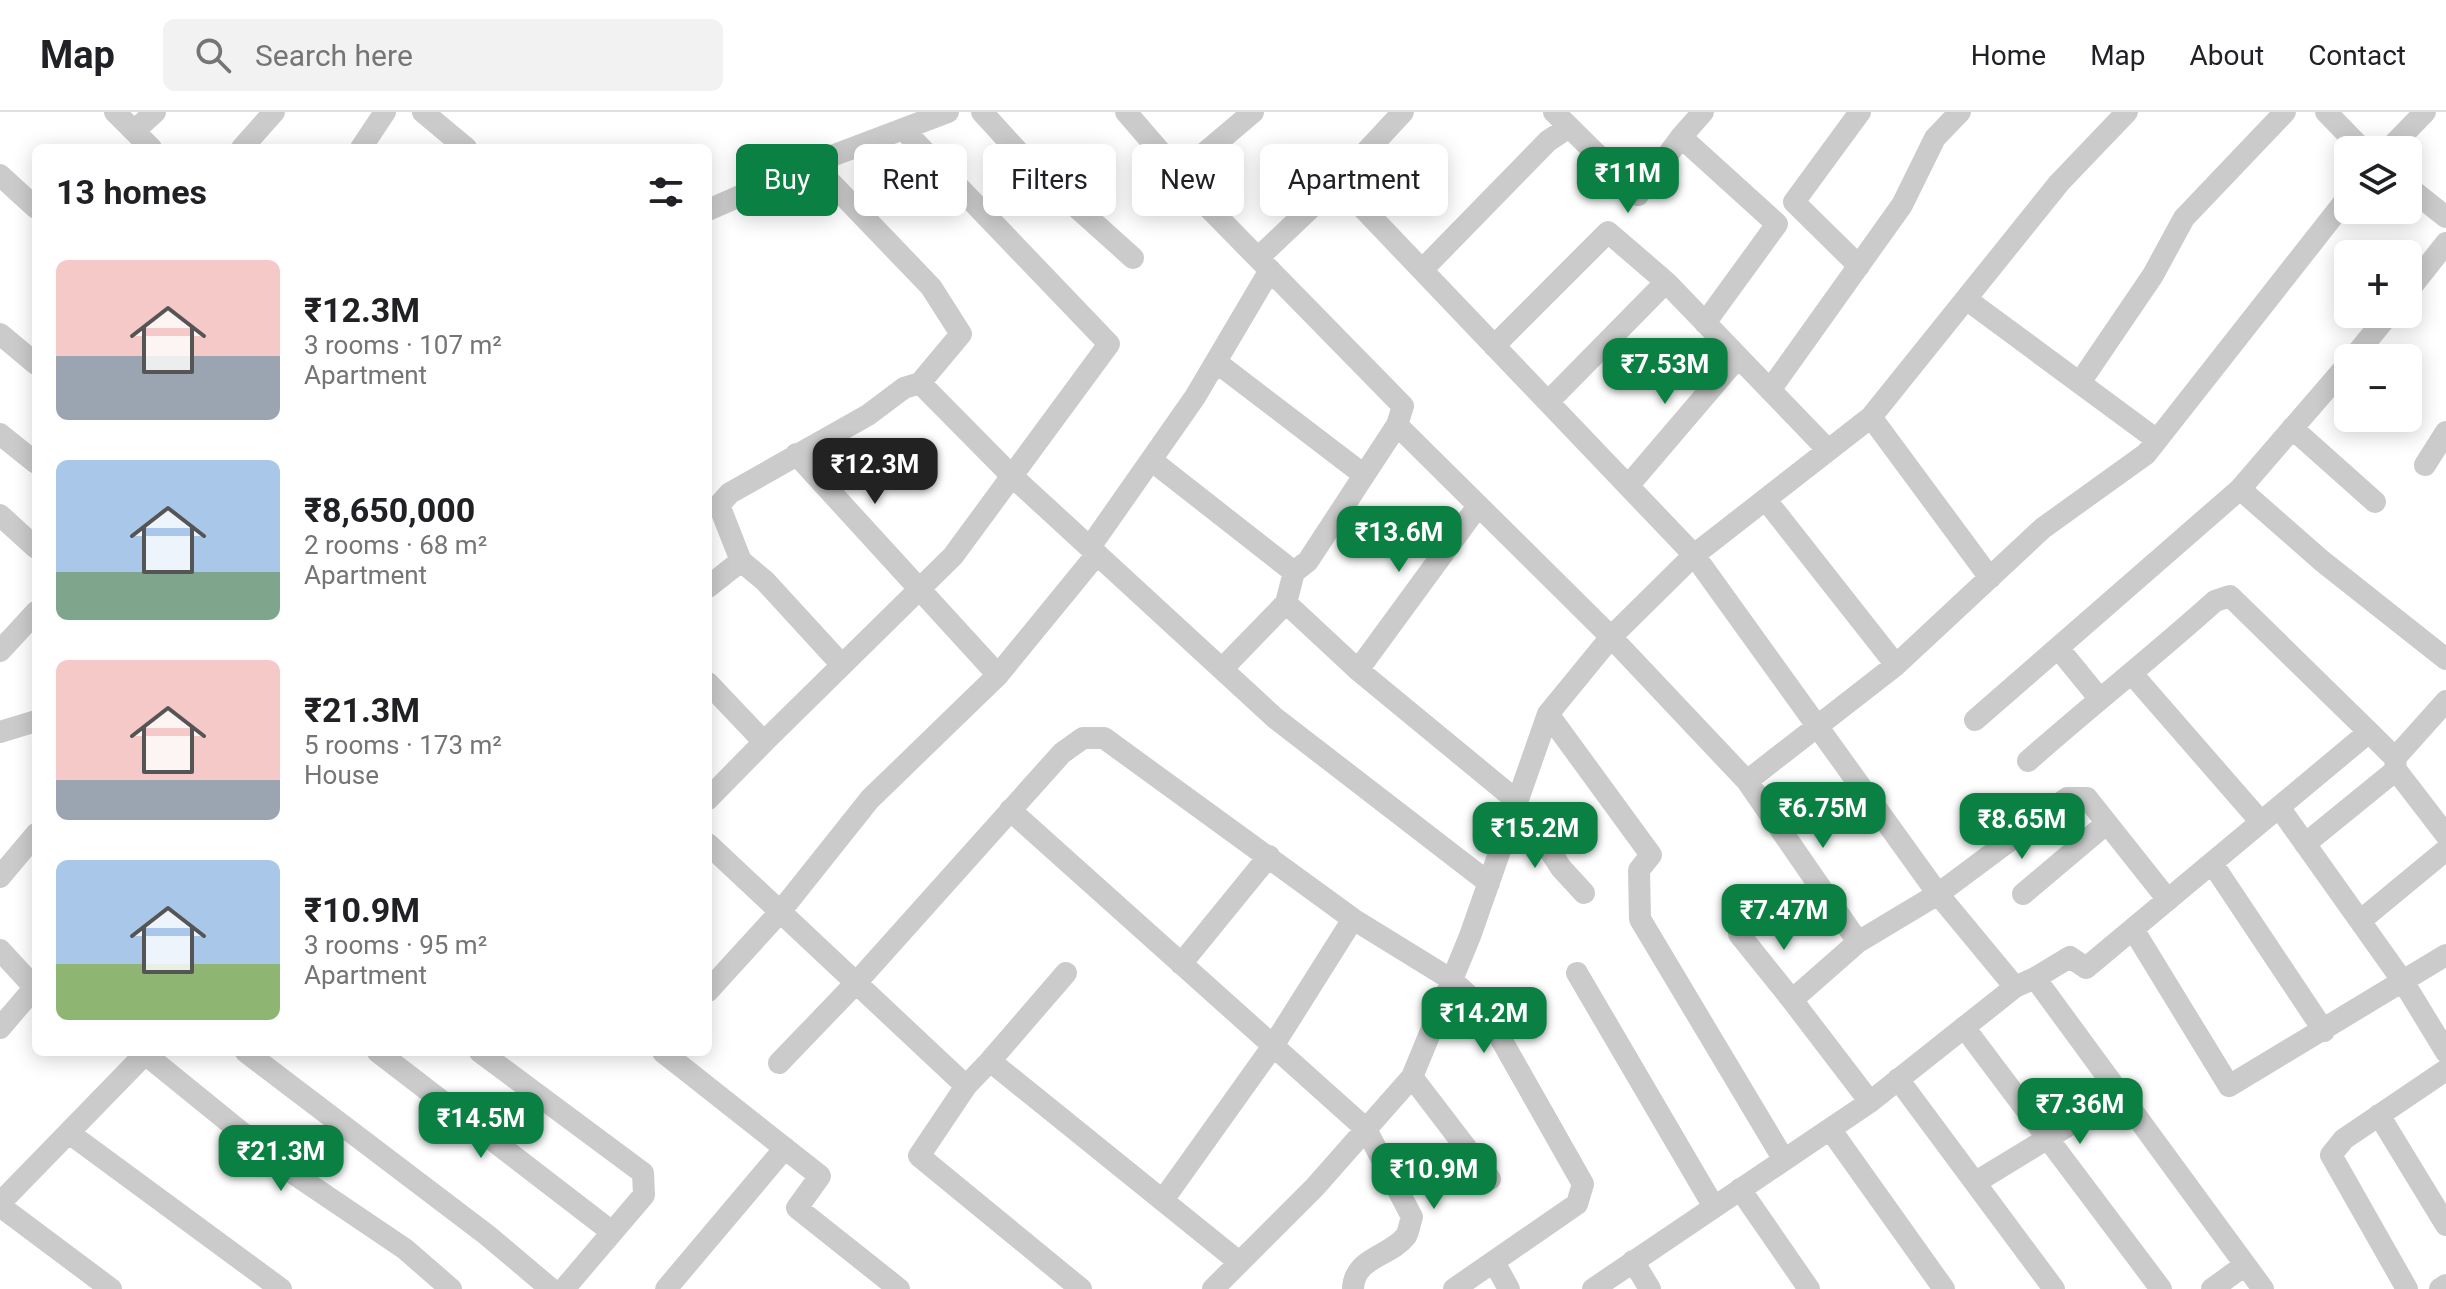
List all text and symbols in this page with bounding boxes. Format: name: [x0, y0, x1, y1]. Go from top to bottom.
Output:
search box: [163, 19, 723, 91]
text: Map: [40, 33, 115, 77]
icon: search: [191, 33, 235, 77]
text: Search here: [255, 38, 413, 73]
text: Home: [1971, 39, 2046, 72]
text: Map: [2090, 39, 2146, 72]
text: About: [2190, 39, 2264, 72]
text: Contact: [2308, 39, 2406, 72]
map controls: [2334, 136, 2422, 432]
button: layers: [2334, 136, 2422, 224]
chip: Buy: [736, 144, 838, 216]
chip: Rent: [854, 144, 967, 216]
chip: Filters: [983, 144, 1116, 216]
chip: New: [1132, 144, 1244, 216]
chip: Apartment: [1260, 144, 1448, 216]
pin: ₹11M: [1581, 147, 1675, 215]
text: ₹11M: [1595, 158, 1661, 188]
icon: filters: [644, 170, 688, 214]
text: 13 homes: [56, 172, 207, 212]
button: +: [2334, 240, 2422, 328]
text: ₹12.3M: [304, 290, 420, 330]
icon: home: [120, 292, 216, 388]
text: 3 rooms · 107 m²: [304, 330, 502, 360]
pin: ₹7.53M: [1600, 338, 1730, 406]
button: −: [2334, 344, 2422, 432]
text: ₹7.53M: [1621, 349, 1709, 379]
text: Apartment: [304, 360, 427, 390]
pin: ₹12.3M: [810, 438, 940, 506]
text: ₹12.3M: [831, 449, 919, 479]
text: ₹8,650,000: [304, 490, 475, 530]
icon: home: [120, 492, 216, 588]
pin: ₹13.6M: [1334, 506, 1464, 574]
text: ₹13.6M: [1355, 517, 1443, 547]
text: 2 rooms · 68 m²: [304, 530, 487, 560]
text: Apartment: [304, 560, 427, 590]
text: ₹21.3M: [304, 690, 420, 730]
icon: home: [120, 692, 216, 788]
text: 5 rooms · 173 m²: [304, 730, 502, 760]
text: House: [304, 760, 379, 790]
pin: ₹6.75M: [1758, 782, 1888, 850]
text: ₹6.75M: [1779, 793, 1867, 823]
pin: ₹8.65M: [1957, 793, 2087, 861]
pin: ₹15.2M: [1470, 802, 1600, 870]
text: ₹8.65M: [1978, 804, 2066, 834]
text: ₹15.2M: [1491, 813, 1579, 843]
pin: ₹7.47M: [1719, 884, 1849, 952]
text: ₹10.9M: [304, 890, 420, 930]
icon: home: [120, 892, 216, 988]
text: ₹7.47M: [1740, 895, 1828, 925]
text: 3 rooms · 95 m²: [304, 930, 487, 960]
text: Apartment: [304, 960, 427, 990]
pin: ₹14.2M: [1419, 987, 1549, 1055]
text: ₹14.2M: [1440, 998, 1528, 1028]
pin: ₹7.36M: [2015, 1078, 2145, 1146]
text: ₹7.36M: [2036, 1089, 2124, 1119]
pin: ₹14.5M: [416, 1092, 546, 1160]
text: ₹14.5M: [437, 1103, 525, 1133]
pin: ₹21.3M: [216, 1125, 346, 1193]
text: ₹21.3M: [237, 1136, 325, 1166]
pin: ₹10.9M: [1369, 1143, 1499, 1211]
text: ₹10.9M: [1390, 1154, 1478, 1184]

